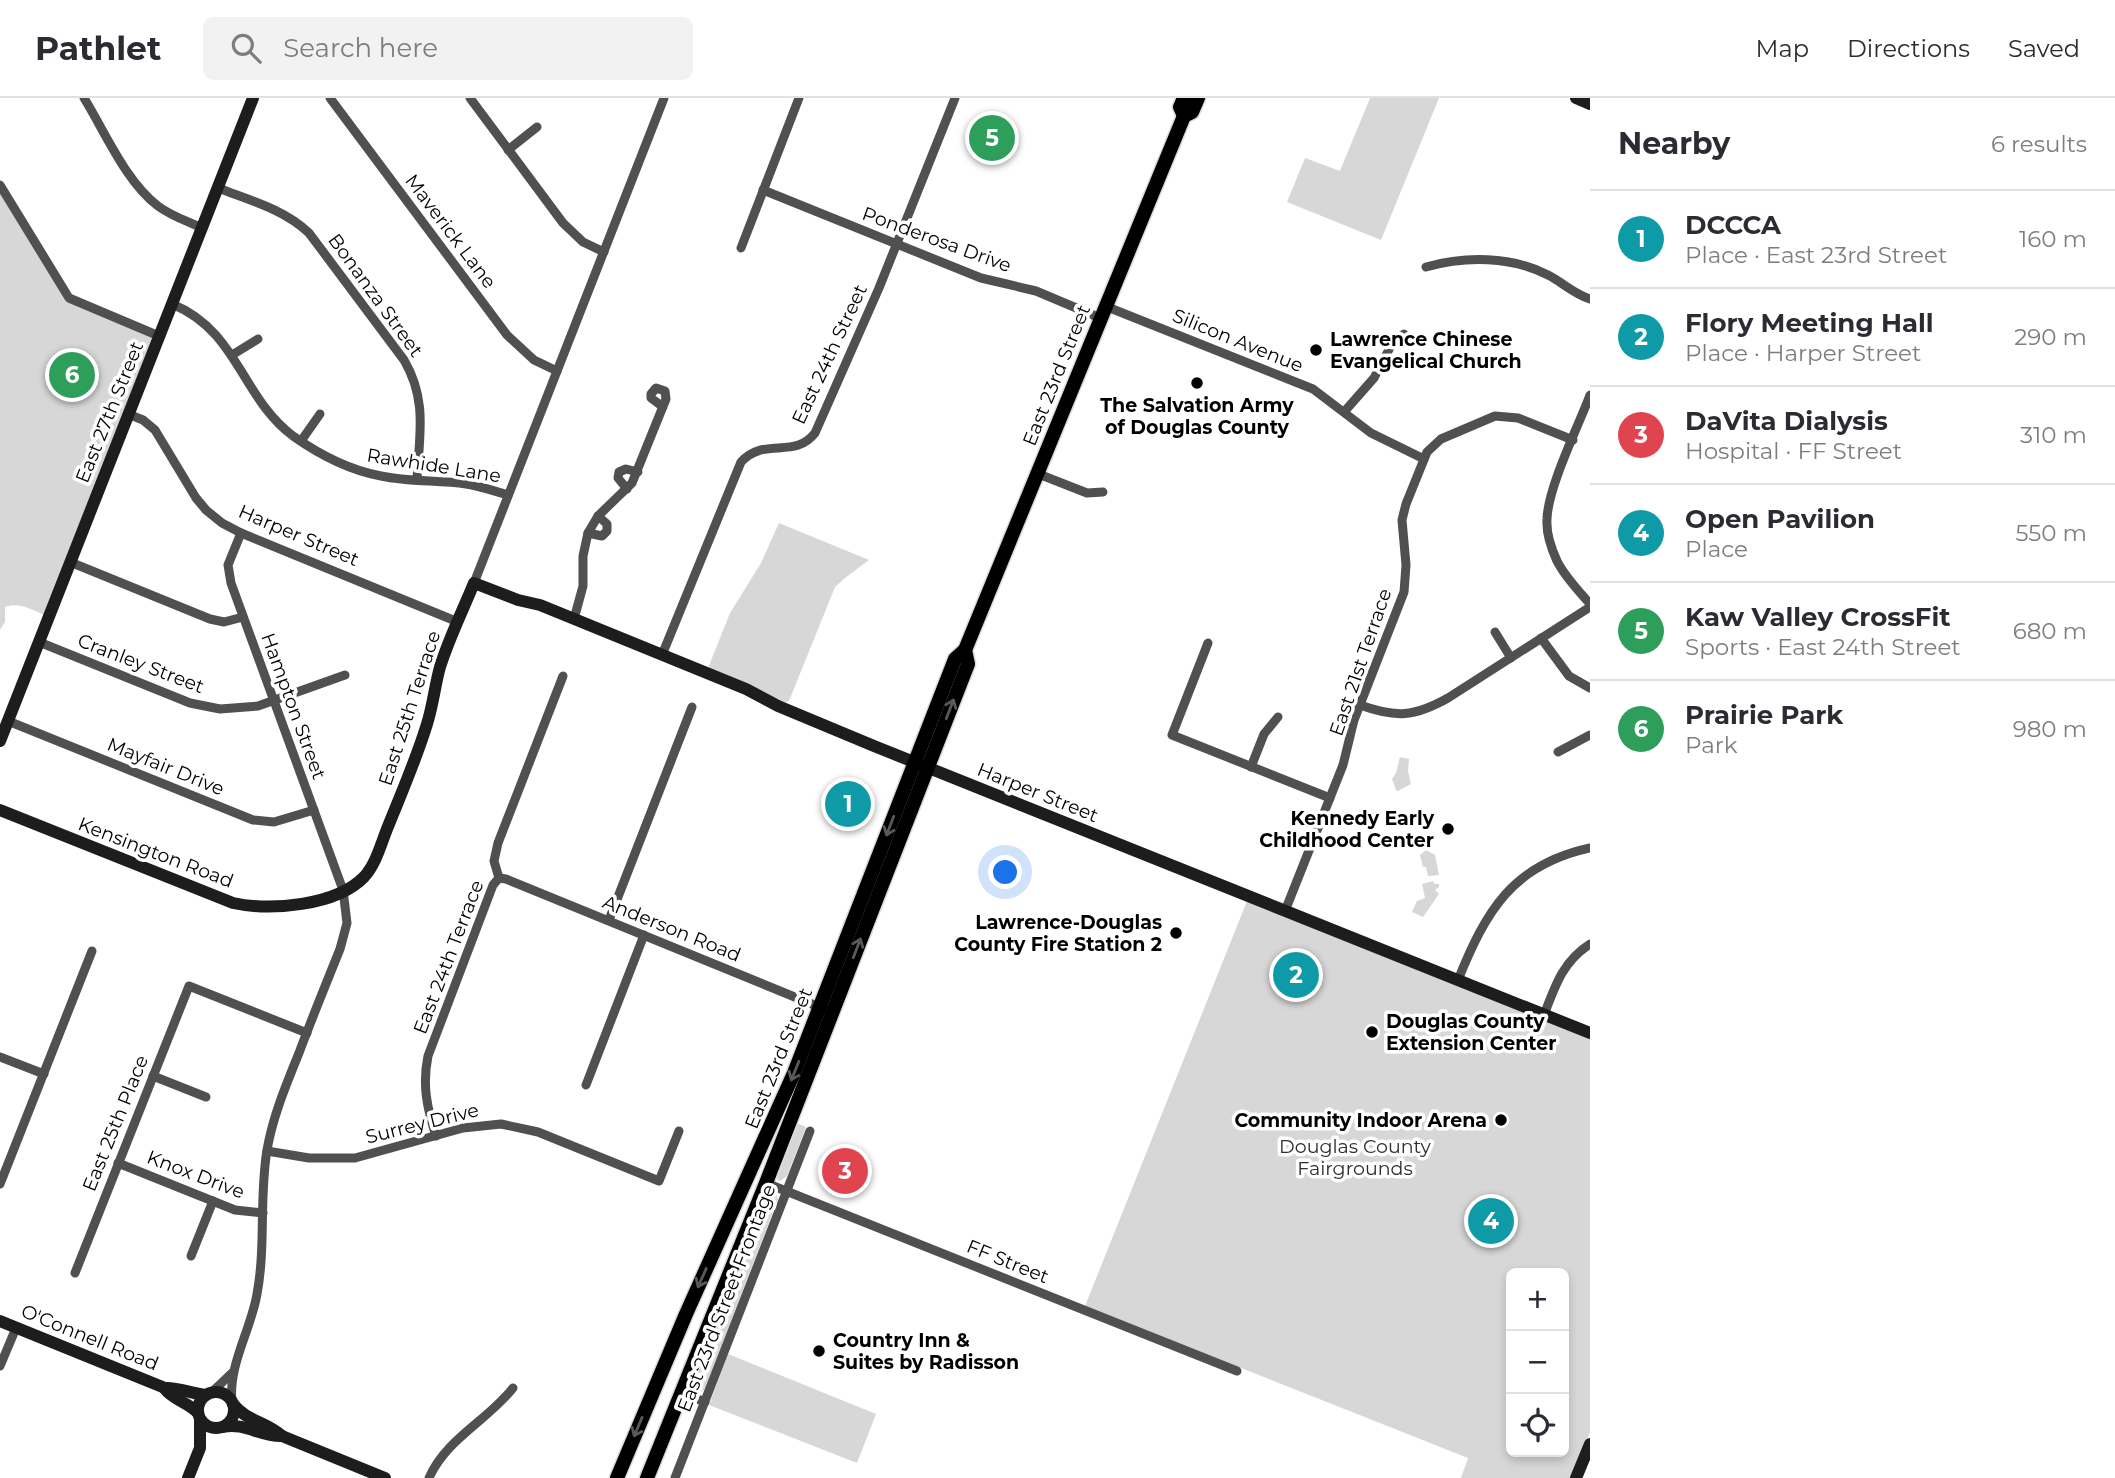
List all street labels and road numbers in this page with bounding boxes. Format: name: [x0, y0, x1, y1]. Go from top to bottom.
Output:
street label: Maverick Lane: [400, 170, 501, 293]
street label: Ponderosa Drive: [859, 202, 1015, 277]
street label: Bonanza Street: [323, 229, 428, 362]
street label: East 24th Street: [787, 280, 872, 428]
street label: East 23rd Street: [1018, 301, 1095, 449]
street label: Silicon Avenue: [1169, 304, 1307, 377]
street label: East 27th Street: [71, 338, 148, 486]
street label: Rawhide Lane: [365, 444, 503, 487]
street label: Harper Street: [235, 500, 363, 571]
street label: East 21st Terrace: [1324, 586, 1396, 739]
street label: East 25th Terrace: [374, 628, 445, 789]
street label: Cranley Street: [74, 629, 208, 698]
street label: Hampton Street: [256, 630, 331, 783]
street label: Mayfair Drive: [104, 733, 228, 800]
street label: Harper Street: [974, 758, 1102, 827]
street label: Kensington Road: [75, 812, 237, 893]
street label: East 24th Terrace: [409, 877, 488, 1037]
street label: Anderson Road: [599, 890, 744, 967]
street label: East 23rd Street: [740, 984, 817, 1132]
street label: East 25th Place: [78, 1052, 153, 1195]
street label: Surrey Drive: [363, 1098, 481, 1149]
street label: Knox Drive: [144, 1145, 248, 1204]
street label: East 23rd Street Frontage: [672, 1181, 781, 1415]
street label: FF Street: [963, 1235, 1052, 1288]
street label: O'Connell Road: [18, 1299, 162, 1375]

